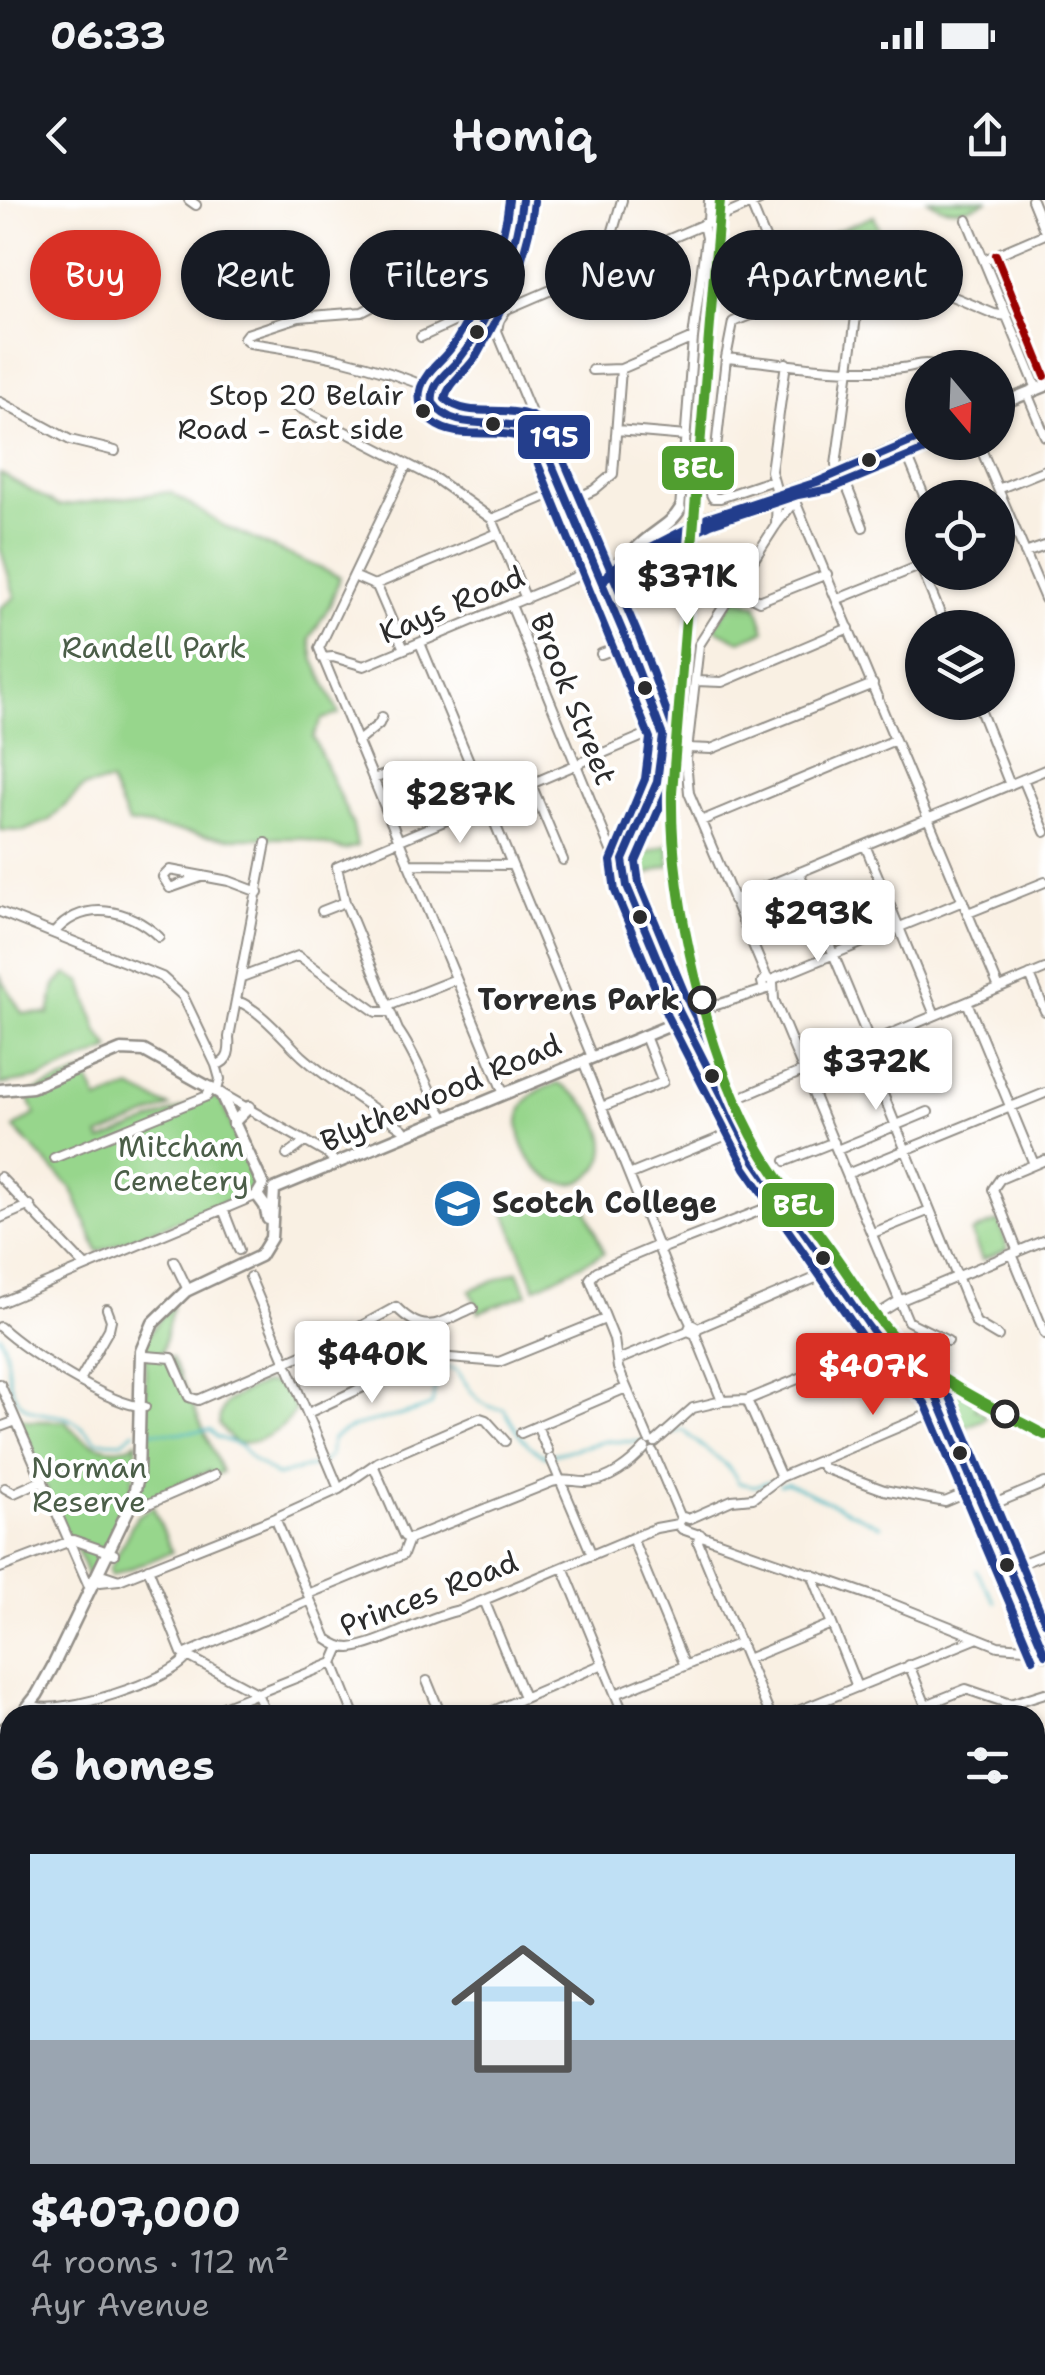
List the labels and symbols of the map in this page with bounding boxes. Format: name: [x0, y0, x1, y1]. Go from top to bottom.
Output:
unlabelled marker: [467, 322, 487, 342]
north arrow: [905, 350, 1015, 460]
place label: Stop 20 Belair Road - East side: [178, 376, 404, 448]
marker: Stop 20 Belair Road - East side: [413, 401, 433, 421]
line badge: 195: [516, 413, 592, 461]
unlabelled marker: [483, 414, 503, 434]
text: 195: [529, 418, 579, 456]
line badge: BEL: [660, 444, 736, 492]
text: BEL: [673, 449, 723, 487]
unlabelled marker: [859, 450, 879, 470]
pin: $371K: [617, 543, 757, 628]
street label: Kays Road: [373, 556, 531, 654]
street label: Brook Street: [520, 607, 627, 791]
park label: Randell Park: [61, 627, 247, 668]
unlabelled marker: [635, 678, 655, 698]
pin: $287K: [390, 761, 530, 846]
pin: $293K: [748, 880, 888, 965]
unlabelled marker: [630, 907, 650, 927]
place label: Torrens Park: [478, 979, 680, 1020]
marker: Torrens Park: [689, 987, 715, 1013]
street label: Blythewood Road: [314, 1023, 568, 1162]
pin: $372K: [806, 1028, 946, 1113]
unlabelled marker: [702, 1066, 722, 1086]
park label: Mitcham Cemetery: [113, 1126, 249, 1201]
school or university icon: Scotch College: [431, 1177, 483, 1229]
line badge: BEL: [760, 1181, 836, 1229]
place label: Scotch College: [492, 1182, 717, 1223]
text: BEL: [773, 1186, 823, 1224]
unlabelled marker: [813, 1248, 833, 1268]
pin: $440K: [302, 1321, 442, 1406]
pin: $407K: [803, 1333, 943, 1418]
unlabelled marker: [992, 1401, 1018, 1427]
unlabelled marker: [950, 1443, 970, 1463]
park label: Norman Reserve: [31, 1447, 147, 1522]
street label: Princes Road: [334, 1541, 524, 1646]
unlabelled marker: [997, 1555, 1017, 1575]

